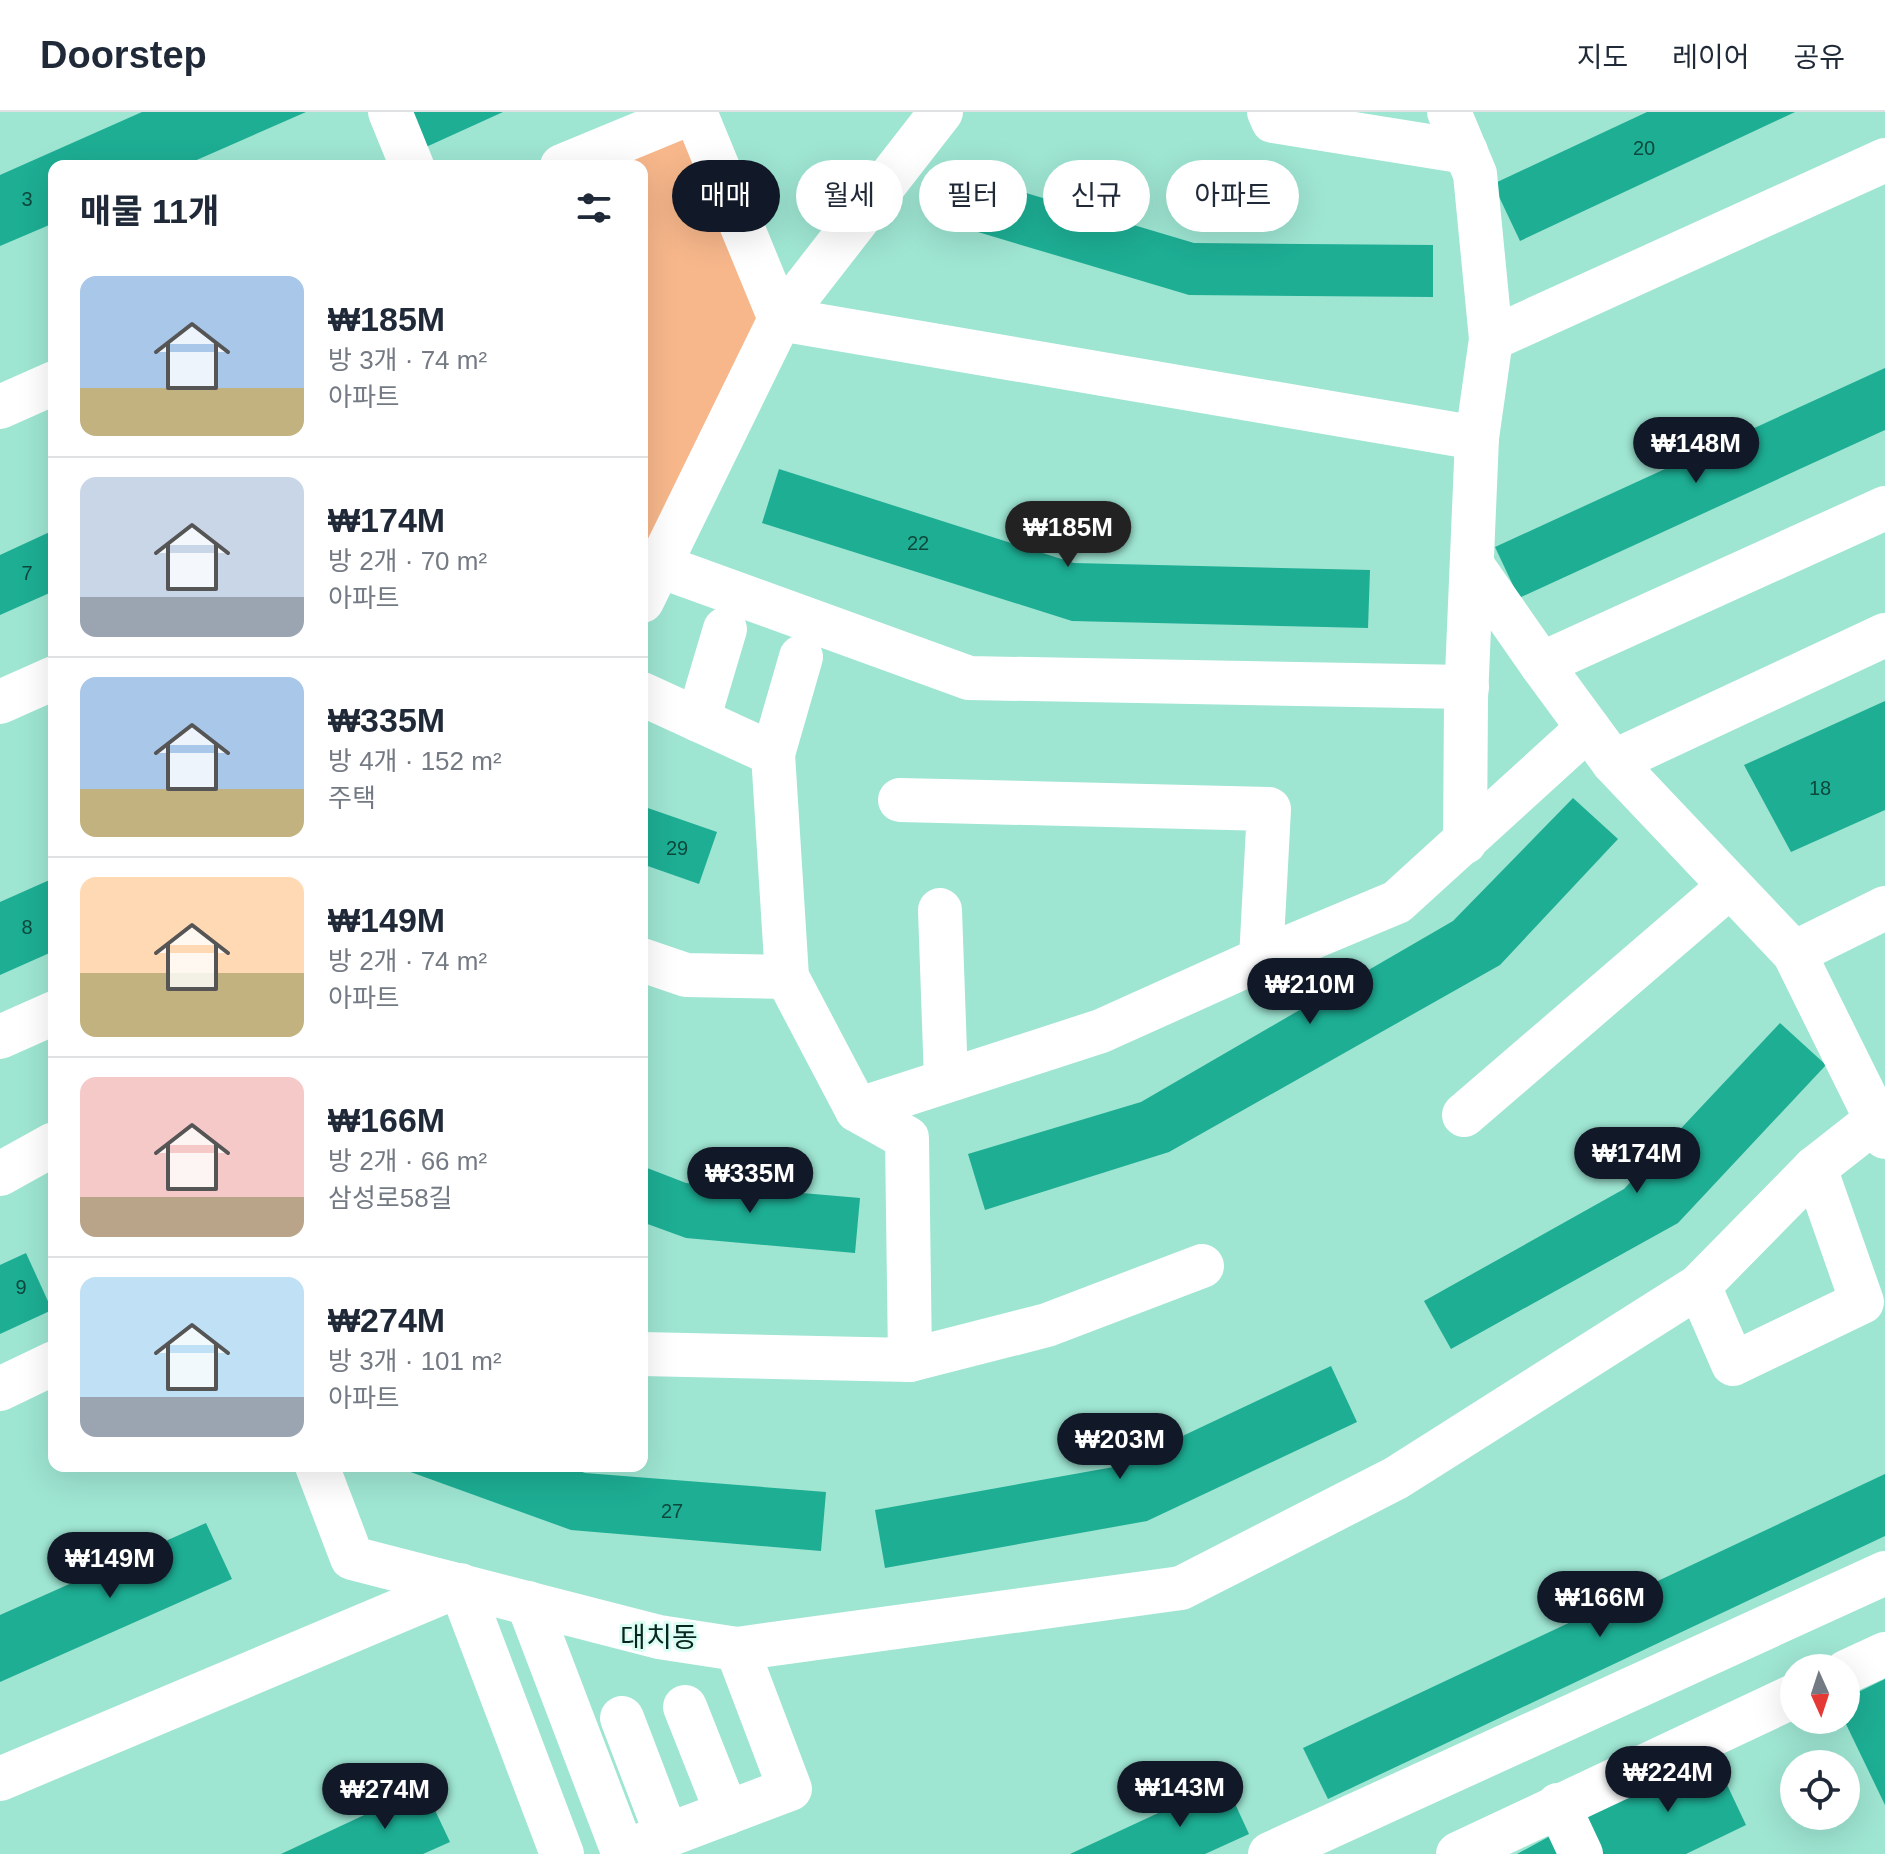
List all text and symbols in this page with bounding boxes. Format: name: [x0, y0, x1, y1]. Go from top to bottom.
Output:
text: Doorstep: [40, 34, 207, 76]
text: 지도: [1577, 42, 1628, 73]
text: 레이어: [1672, 42, 1749, 73]
text: 공유: [1793, 42, 1845, 73]
house number: 20: [1633, 137, 1655, 159]
chip: 매매: [672, 160, 780, 232]
chip: 월세: [796, 160, 903, 232]
chip: 필터: [919, 160, 1027, 232]
chip: 신규: [1043, 160, 1150, 232]
chip: 아파트: [1166, 160, 1299, 232]
icon: filters: [572, 186, 616, 230]
house number: 3: [21, 188, 33, 210]
text: 매물 11개: [80, 192, 219, 230]
text: ₩185M: [328, 300, 445, 338]
icon: home: [144, 308, 240, 404]
text: 방 3개 · 74 m²: [328, 345, 487, 375]
text: 아파트: [328, 382, 400, 412]
pin: ₩148M: [1640, 417, 1752, 485]
text: ₩148M: [1651, 428, 1741, 458]
text: ₩174M: [328, 501, 445, 539]
pin: ₩185M: [1012, 501, 1124, 569]
icon: home: [144, 509, 240, 605]
text: ₩185M: [1023, 512, 1113, 542]
house number: 22: [907, 532, 929, 554]
text: 방 2개 · 70 m²: [328, 546, 487, 576]
house number: 7: [21, 562, 33, 584]
text: 아파트: [328, 583, 400, 613]
text: ₩335M: [328, 701, 445, 739]
icon: home: [144, 709, 240, 805]
text: 방 4개 · 152 m²: [328, 746, 502, 776]
house number: 18: [1809, 777, 1831, 799]
text: 주택: [328, 783, 376, 813]
house number: 29: [666, 837, 688, 859]
text: ₩149M: [328, 901, 445, 939]
icon: home: [144, 909, 240, 1005]
house number: 8: [21, 916, 33, 938]
text: 방 2개 · 74 m²: [328, 946, 487, 976]
pin: ₩210M: [1254, 958, 1366, 1026]
text: ₩210M: [1265, 969, 1355, 999]
text: 아파트: [328, 983, 400, 1013]
text: ₩166M: [328, 1101, 445, 1139]
icon: home: [144, 1109, 240, 1205]
pin: ₩174M: [1581, 1127, 1693, 1195]
text: ₩174M: [1592, 1138, 1682, 1168]
text: 방 2개 · 66 m²: [328, 1146, 487, 1176]
pin: ₩335M: [694, 1147, 806, 1215]
text: ₩335M: [705, 1158, 795, 1188]
text: 삼성로58길: [328, 1183, 453, 1213]
house number: 9: [15, 1276, 27, 1298]
text: ₩274M: [328, 1301, 445, 1339]
icon: home: [144, 1309, 240, 1405]
text: 방 3개 · 101 m²: [328, 1346, 502, 1376]
text: 아파트: [328, 1383, 400, 1413]
pin: ₩203M: [1064, 1413, 1176, 1481]
text: ₩203M: [1075, 1424, 1165, 1454]
house number: 27: [661, 1500, 683, 1522]
pin: ₩149M: [54, 1532, 166, 1600]
text: ₩149M: [65, 1543, 155, 1573]
pin: ₩166M: [1544, 1571, 1656, 1639]
text: ₩166M: [1555, 1582, 1645, 1612]
district label: 대치동: [620, 1622, 698, 1653]
north arrow: [1780, 1654, 1860, 1734]
map controls: [1780, 1654, 1860, 1830]
pin: ₩224M: [1612, 1746, 1724, 1814]
button: locate: [1780, 1750, 1860, 1830]
text: ₩224M: [1623, 1757, 1713, 1787]
pin: ₩143M: [1124, 1761, 1236, 1829]
pin: ₩274M: [329, 1763, 441, 1831]
text: ₩143M: [1135, 1772, 1225, 1802]
text: ₩274M: [340, 1774, 430, 1804]

